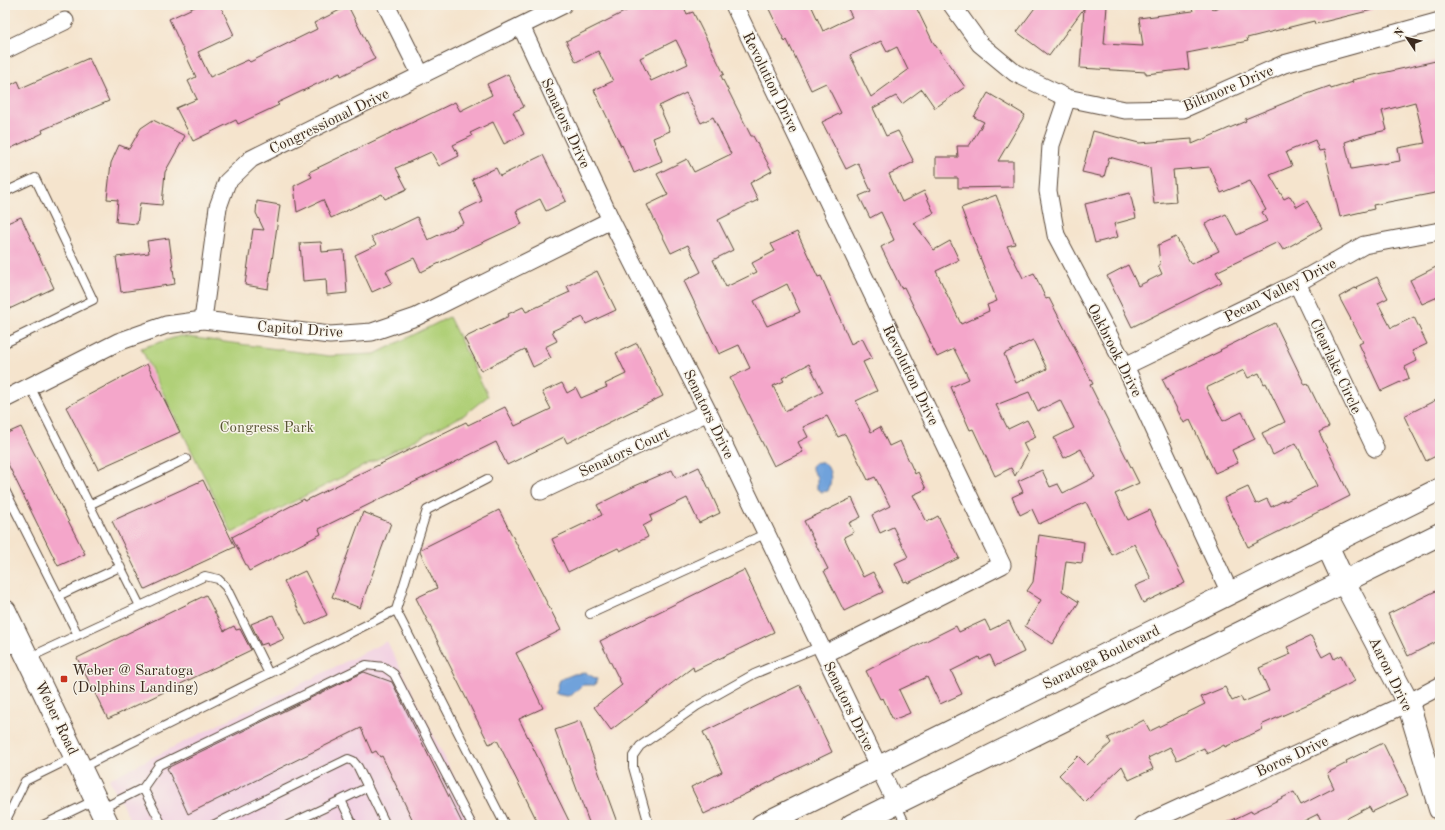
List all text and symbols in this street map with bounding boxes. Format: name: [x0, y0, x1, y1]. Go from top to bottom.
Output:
north arrow: [1387, 18, 1427, 58]
text: N: [1393, 26, 1407, 40]
street label: Revolution Drive: [739, 30, 800, 135]
street label: Biltmore Drive: [1181, 64, 1276, 115]
street label: Senators Drive: [537, 76, 592, 171]
street label: Congressional Drive: [267, 87, 392, 158]
street label: Pecan Valley Drive: [1222, 257, 1339, 326]
street label: Oakbrook Drive: [1084, 302, 1144, 400]
street label: Clearlake Circle: [1306, 317, 1363, 416]
street label: Capitol Drive: [256, 320, 344, 341]
street label: Revolution Drive: [879, 323, 940, 428]
street label: Senators Drive: [680, 368, 736, 462]
park label: Congress Park: [220, 421, 315, 436]
street label: Senators Court: [577, 426, 672, 481]
street label: Saratoga Boulevard: [1041, 623, 1163, 693]
street label: Aaron Drive: [1365, 635, 1414, 714]
street label: Senators Drive: [820, 660, 876, 754]
place label: Weber @ Saratoga (Dolphins Landing): [72, 664, 199, 696]
marker: Weber @ Saratoga (Dolphins Landing): [59, 674, 69, 684]
street label: Weber Road: [31, 679, 80, 758]
street label: Boros Drive: [1254, 734, 1331, 781]

